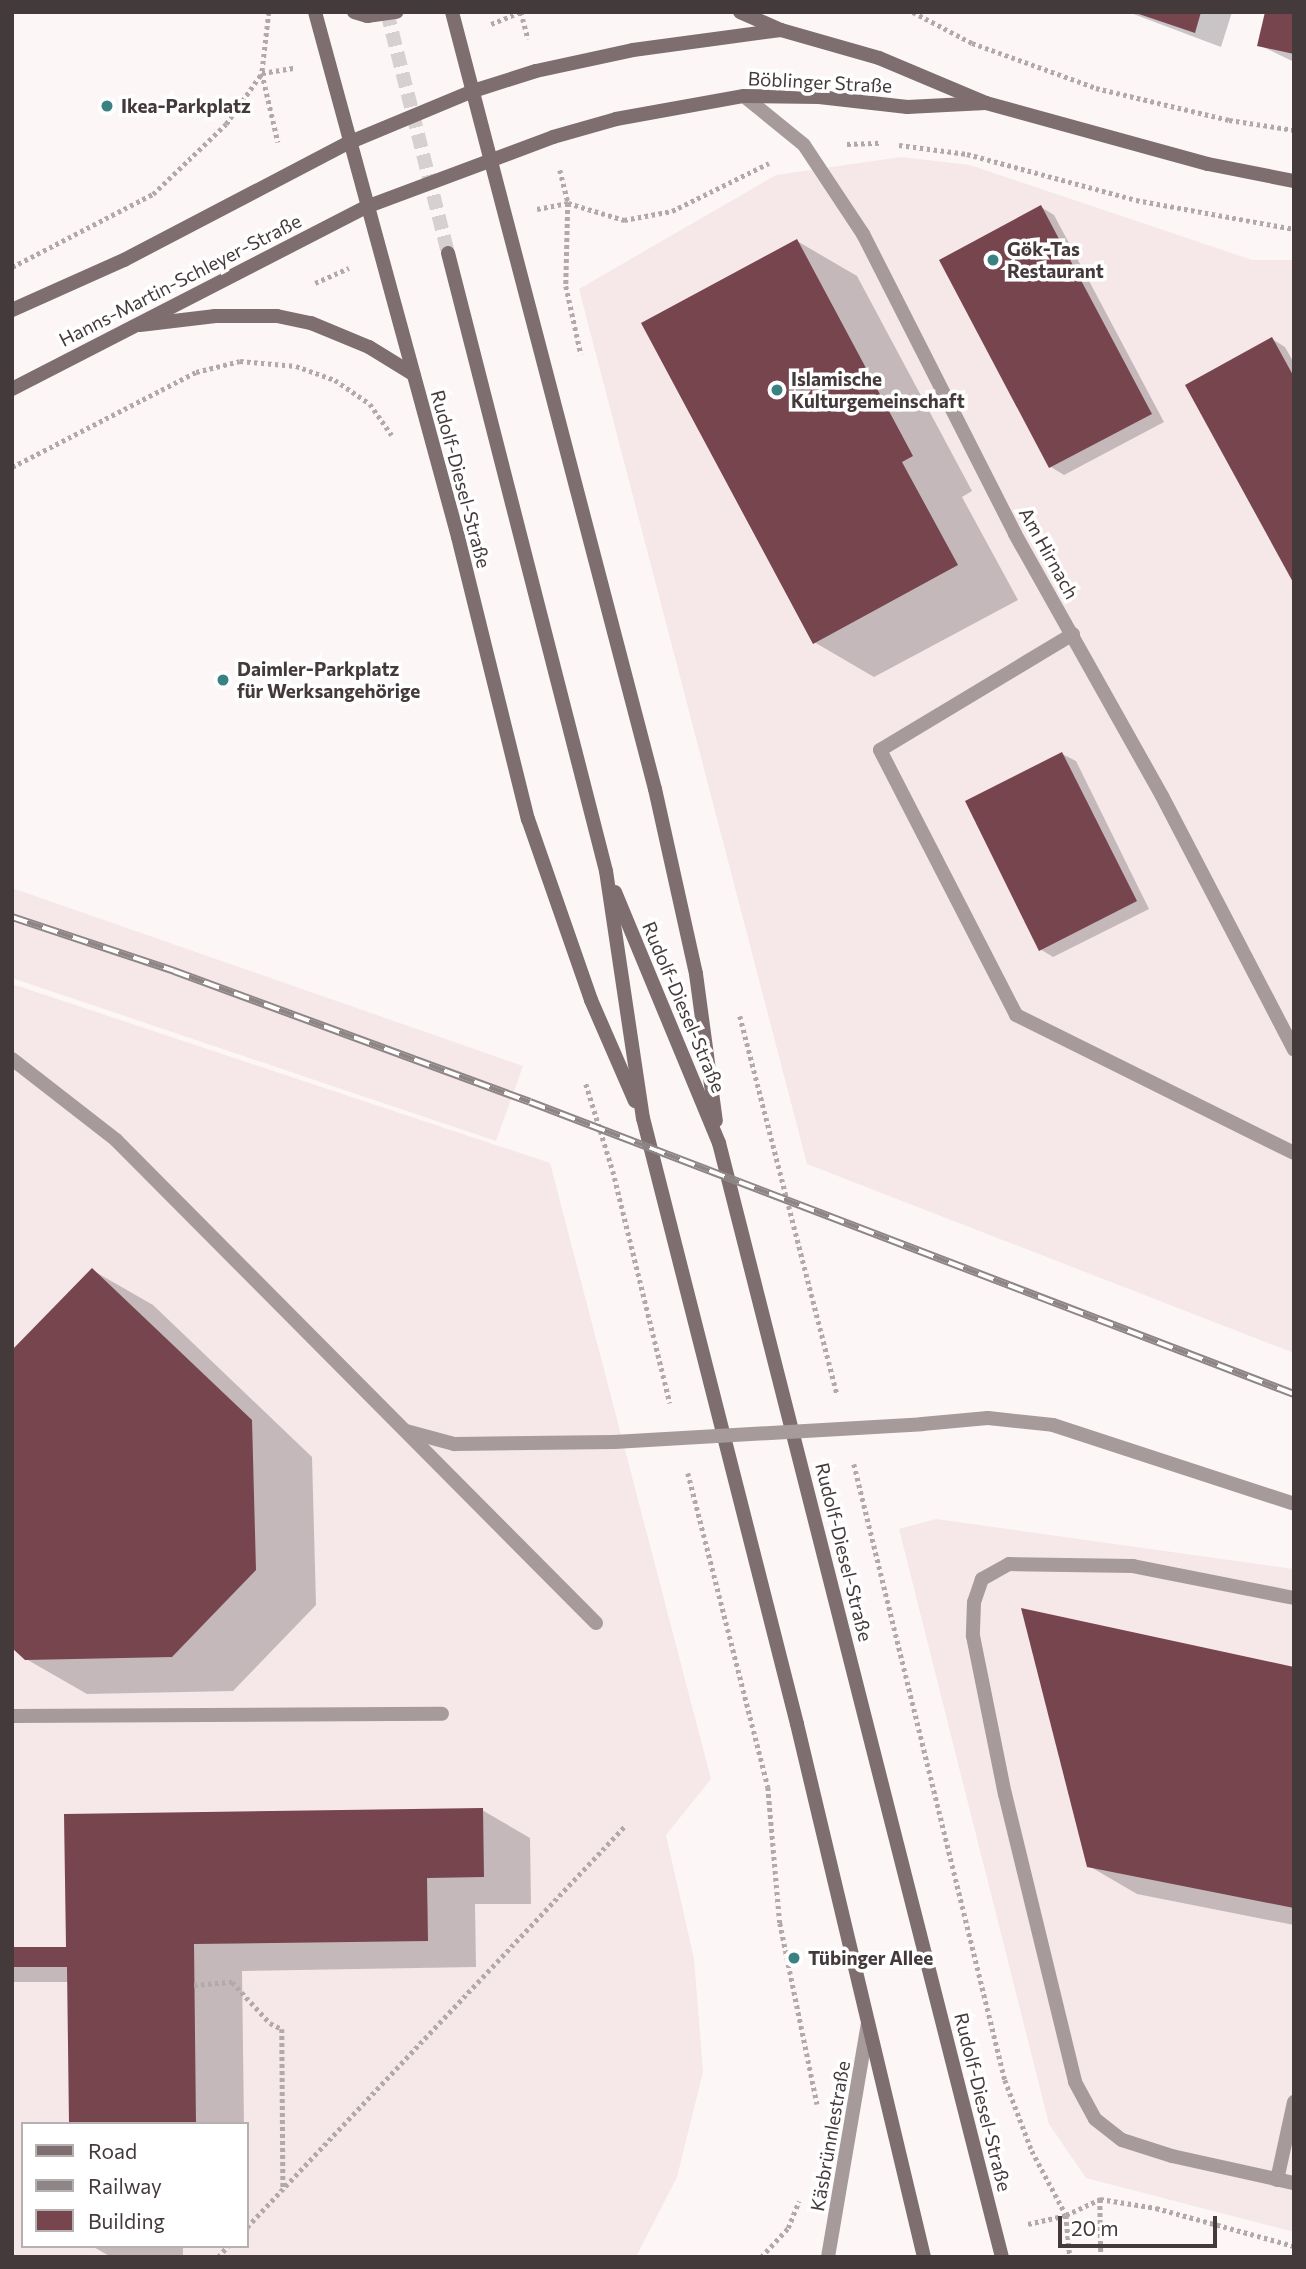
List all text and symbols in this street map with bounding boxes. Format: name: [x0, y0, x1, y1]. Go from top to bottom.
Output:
street label: Böblinger Straße: [747, 67, 893, 97]
place label: Ikea-Parkplatz: [121, 95, 251, 117]
marker: Ikea-Parkplatz: [99, 98, 115, 114]
street label: Hanns-Martin-Schleyer-Straße: [55, 209, 305, 351]
place label: Gök-Tas Restaurant: [1007, 238, 1104, 282]
marker: Gök-Tas Restaurant: [985, 252, 1001, 268]
place label: Islamische Kulturgemeinschaft: [791, 368, 965, 412]
marker: Islamische Kulturgemeinschaft: [769, 382, 785, 398]
street label: Rudolf-Diesel-Straße: [426, 387, 496, 571]
street label: Am Hirnach: [1015, 503, 1083, 603]
place label: Daimler-Parkplatz für Werksangehörige: [237, 658, 420, 702]
marker: Daimler-Parkplatz für Werksangehörige: [215, 672, 231, 688]
street label: Rudolf-Diesel-Straße: [638, 918, 730, 1096]
street label: Rudolf-Diesel-Straße: [811, 1460, 877, 1644]
place label: Tübinger Allee: [808, 1947, 933, 1969]
marker: Tübinger Allee: [786, 1950, 802, 1966]
street label: Rudolf-Diesel-Straße: [950, 2010, 1016, 2194]
street label: Käsbrünnlestraße: [806, 2059, 854, 2213]
legend: [21, 2122, 248, 2248]
text: Road: [88, 2138, 137, 2163]
text: Railway: [88, 2173, 162, 2198]
scale bar: [1061, 2202, 1220, 2246]
text: Building: [88, 2208, 165, 2233]
text: 20 m: [1071, 2215, 1119, 2240]

